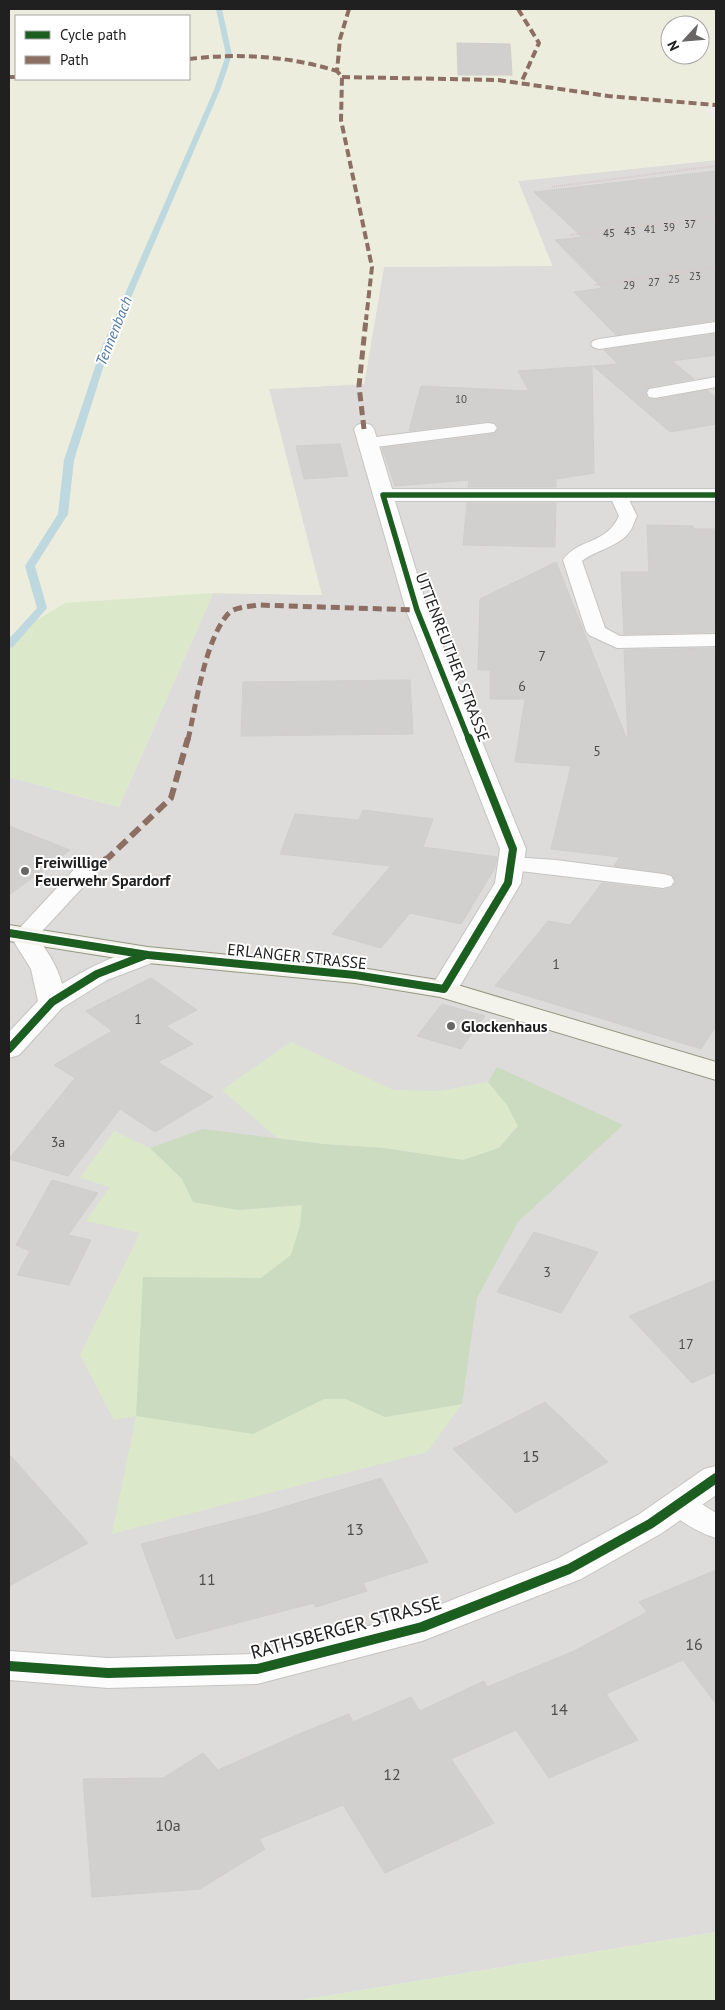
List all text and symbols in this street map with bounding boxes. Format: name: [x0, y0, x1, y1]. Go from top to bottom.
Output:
legend: [15, 15, 190, 80]
north arrow: [660, 15, 710, 65]
text: Cycle path: [60, 25, 126, 44]
text: N: [663, 38, 683, 54]
text: Path: [60, 50, 89, 69]
house number: 37: [684, 217, 696, 231]
house number: 39: [663, 220, 675, 234]
house number: 41: [644, 222, 656, 236]
house number: 43: [624, 224, 636, 238]
house number: 45: [603, 226, 615, 240]
house number: 23: [689, 269, 701, 283]
house number: 25: [668, 272, 680, 286]
house number: 27: [648, 275, 660, 289]
house number: 29: [623, 278, 635, 292]
water label: Tennenbach: [91, 293, 136, 368]
house number: 10: [455, 392, 467, 406]
street label: UTTENREUTHER STRASSE: [411, 569, 495, 745]
house number: 7: [538, 647, 546, 665]
house number: 6: [518, 677, 526, 695]
house number: 5: [593, 742, 601, 760]
place label: Freiwillige Feuerwehr Spardorf: [35, 852, 171, 890]
marker: Freiwillige Feuerwehr Spardorf: [19, 865, 31, 877]
street label: ERLANGER STRASSE: [226, 939, 368, 973]
house number: 1: [552, 955, 560, 973]
house number: 1: [134, 1010, 142, 1028]
place label: Glockenhaus: [461, 1016, 548, 1036]
marker: Glockenhaus: [445, 1020, 457, 1032]
house number: 3a: [51, 1133, 65, 1151]
house number: 3: [543, 1263, 551, 1281]
house number: 17: [678, 1335, 694, 1353]
house number: 15: [522, 1446, 540, 1466]
house number: 13: [346, 1519, 364, 1539]
house number: 11: [198, 1569, 216, 1589]
street label: RATHSBERGER STRASSE: [248, 1590, 444, 1664]
house number: 16: [685, 1634, 703, 1654]
house number: 14: [550, 1699, 568, 1719]
house number: 12: [383, 1764, 401, 1784]
house number: 10a: [155, 1815, 181, 1835]

